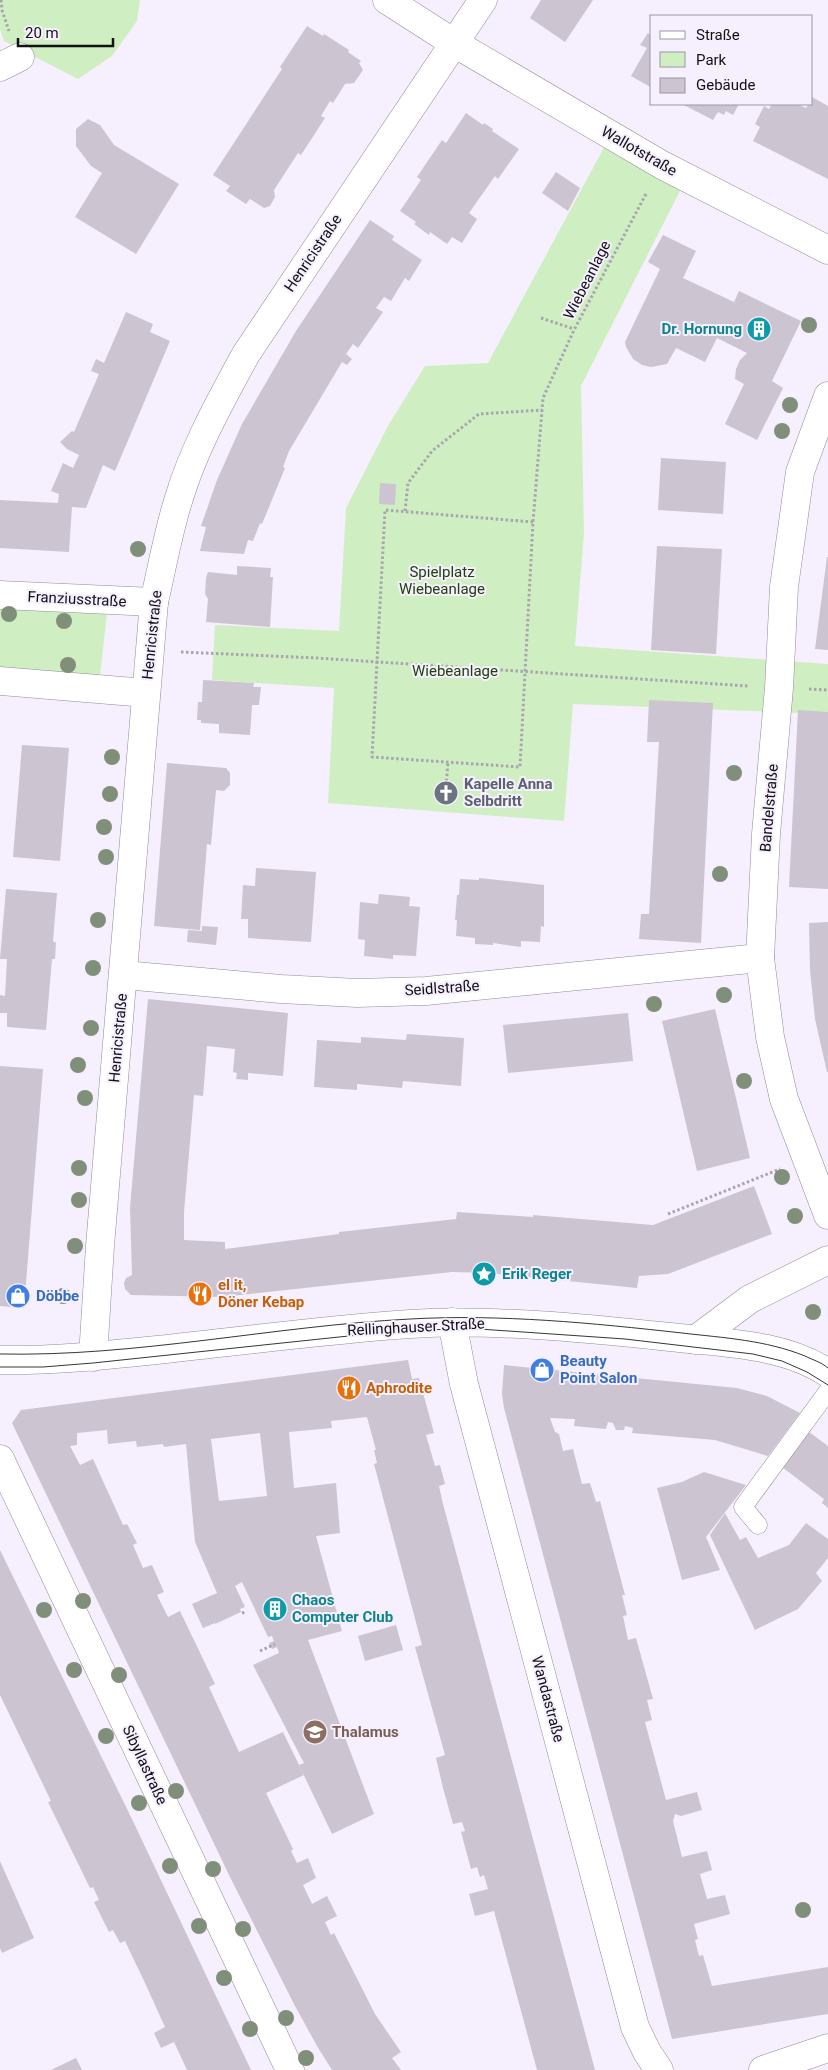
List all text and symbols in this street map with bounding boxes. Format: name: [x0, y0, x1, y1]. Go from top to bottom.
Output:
scale bar: [18, 15, 112, 47]
legend: [650, 15, 813, 105]
text: 20 m: [25, 24, 59, 42]
text: Straße: [696, 26, 740, 44]
text: Park: [696, 51, 727, 69]
text: Gebäude: [696, 76, 755, 94]
street label: Wallotstraße: [598, 122, 680, 180]
street label: Henricistraße: [280, 211, 346, 295]
street label: Wiebeanlage: [559, 238, 615, 322]
building icon: Dr. Hornung: [746, 316, 772, 342]
place label: Dr. Hornung: [661, 320, 742, 338]
park label: Spielplatz Wiebeanlage: [399, 563, 485, 598]
street label: Franziusstraße: [27, 587, 127, 611]
street label: Henricistraße: [138, 589, 166, 681]
park label: Wiebeanlage: [412, 662, 498, 680]
street label: Bandelstraße: [756, 763, 782, 853]
place label: Kapelle Anna Selbdritt: [464, 775, 553, 810]
church icon: Kapelle Anna Selbdritt: [433, 780, 459, 806]
street label: Seidlstraße: [404, 976, 480, 1000]
street label: Henricistraße: [105, 993, 131, 1083]
place icon: Erik Reger: [471, 1261, 497, 1287]
place label: Erik Reger: [502, 1265, 572, 1283]
place label: el it, Döner Kebap: [218, 1276, 304, 1311]
restaurant icon: el it, Döner Kebap: [187, 1281, 213, 1307]
shop icon: Döbbe: [5, 1283, 31, 1309]
place label: Döbbe: [36, 1287, 79, 1305]
street label: Rellinghauser Straße: [347, 1314, 485, 1340]
place label: Beauty Point Salon: [560, 1352, 637, 1387]
shop icon: Beauty Point Salon: [529, 1357, 555, 1383]
restaurant icon: Aphrodite: [336, 1375, 362, 1401]
place label: Aphrodite: [366, 1379, 432, 1397]
place label: Chaos Computer Club: [292, 1591, 393, 1626]
building icon: Chaos Computer Club: [262, 1596, 288, 1622]
street label: Wandastraße: [528, 1654, 568, 1744]
school or university icon: Thalamus: [302, 1719, 328, 1745]
street label: Sibyllastraße: [119, 1722, 171, 1808]
place label: Thalamus: [332, 1723, 399, 1741]

